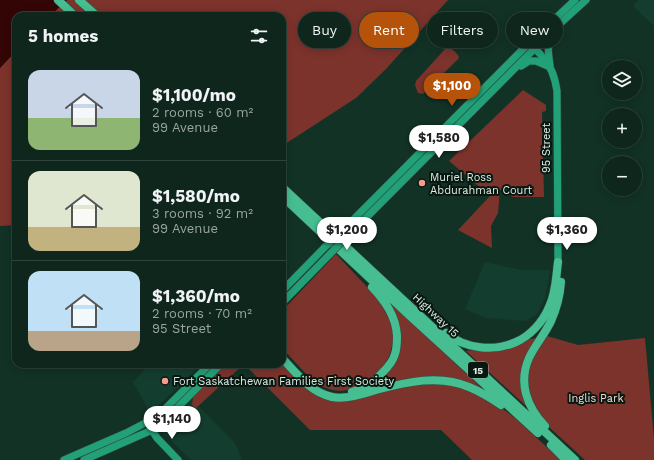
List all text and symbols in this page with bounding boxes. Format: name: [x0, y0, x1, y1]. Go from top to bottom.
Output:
chip: Buy: [298, 12, 351, 48]
chip: Rent: [359, 12, 419, 48]
chip: Filters: [427, 12, 498, 48]
chip: New: [506, 12, 563, 48]
icon: filters: [248, 25, 270, 47]
text: 5 homes: [28, 26, 98, 46]
map controls: [602, 60, 642, 196]
button: layers: [602, 60, 642, 100]
pin: $1,100: [419, 73, 485, 107]
text: $1,100: [433, 78, 471, 93]
text: $1,100/mo: [152, 85, 236, 105]
icon: home: [60, 86, 108, 134]
text: 2 rooms · 60 m²: [152, 105, 253, 120]
button: +: [602, 108, 642, 148]
text: 99 Avenue: [152, 120, 218, 135]
street label: 95 Street: [540, 123, 553, 173]
pin: $1,580: [406, 125, 472, 159]
text: $1,580: [418, 130, 460, 145]
button: −: [602, 156, 642, 196]
place label: Muriel Ross Abdurahman Court: [430, 171, 533, 197]
marker: Muriel Ross Abdurahman Court: [417, 178, 427, 188]
text: $1,580/mo: [152, 186, 240, 206]
icon: home: [60, 187, 108, 235]
text: 3 rooms · 92 m²: [152, 206, 253, 221]
pin: $1,200: [314, 217, 380, 251]
pin: $1,360: [534, 217, 600, 251]
text: 99 Avenue: [152, 221, 218, 236]
text: $1,200: [326, 222, 368, 237]
text: $1,360: [546, 222, 588, 237]
text: $1,360/mo: [152, 286, 240, 306]
icon: home: [60, 287, 108, 335]
street label: Highway 15: [410, 291, 461, 340]
text: 2 rooms · 70 m²: [152, 306, 252, 321]
text: 95 Street: [152, 321, 211, 336]
road number: 15: [468, 362, 488, 378]
place label: Fort Saskatchewan Families First Society: [173, 375, 395, 388]
marker: Fort Saskatchewan Families First Society: [160, 376, 170, 386]
park label: Inglis Park: [568, 392, 624, 405]
pin: $1,140: [139, 406, 205, 440]
text: $1,140: [153, 411, 191, 426]

